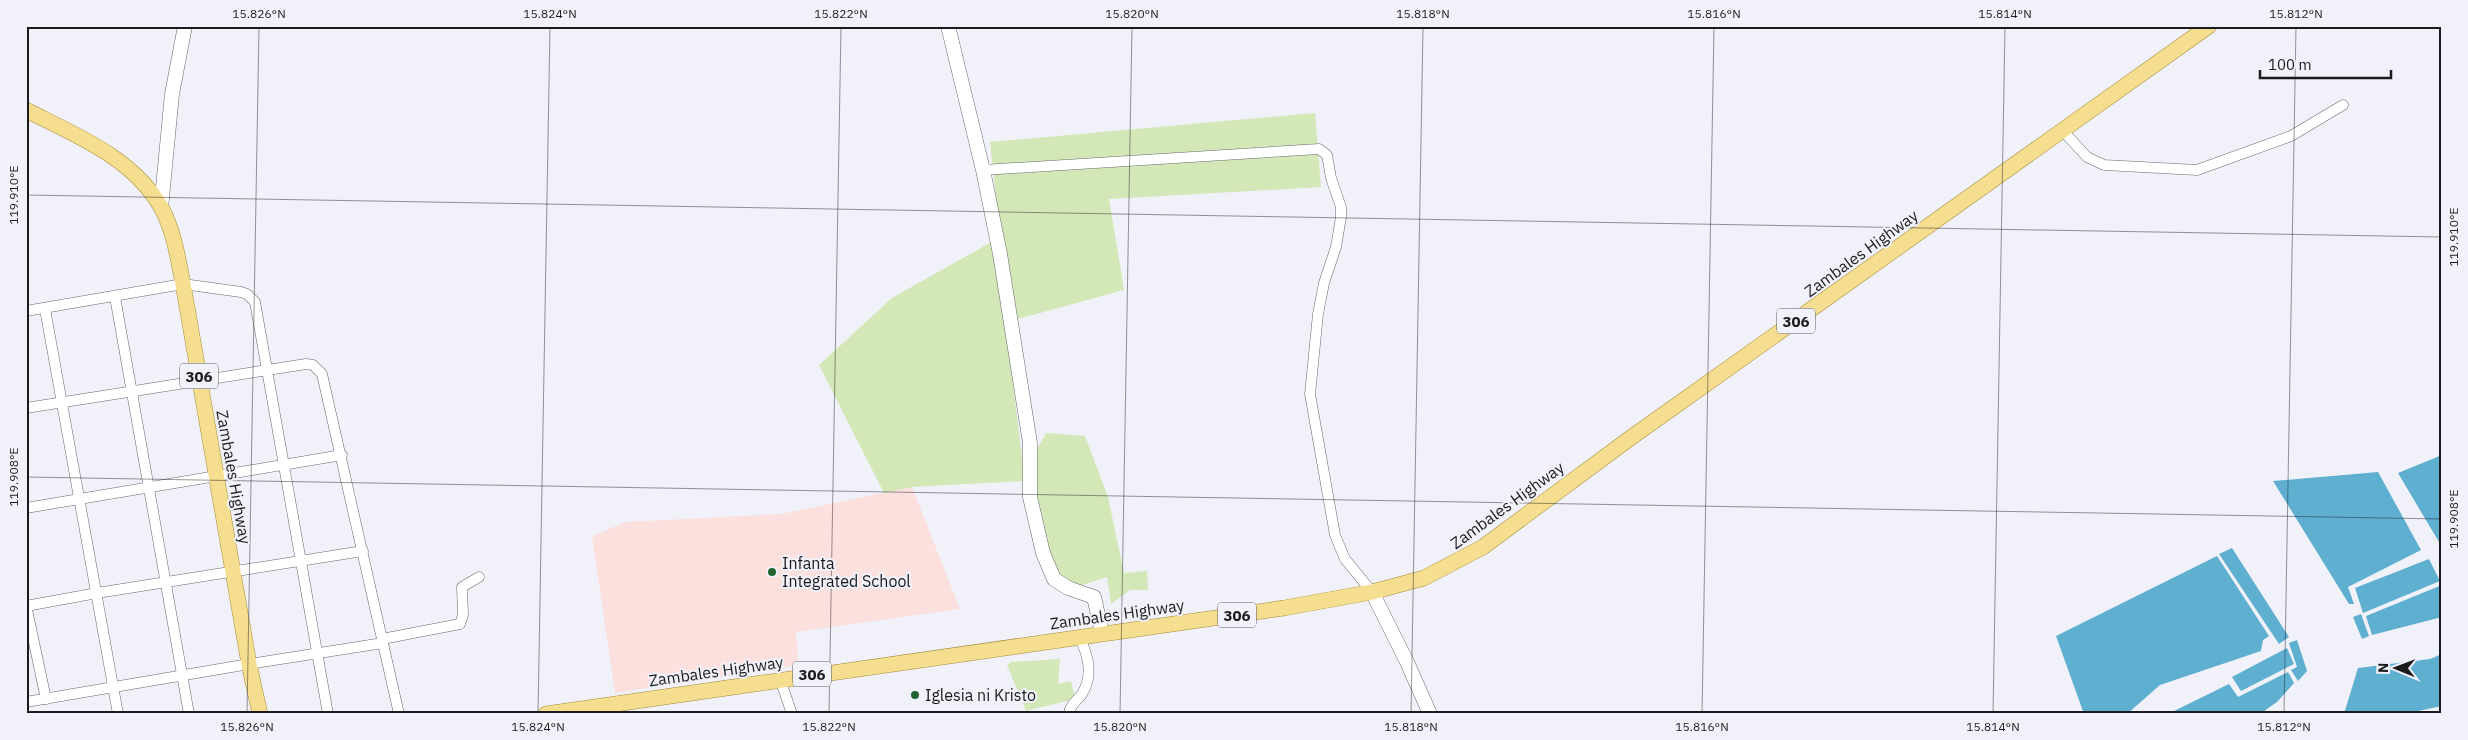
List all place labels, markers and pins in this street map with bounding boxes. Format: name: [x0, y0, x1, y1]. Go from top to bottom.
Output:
place label: Infanta Integrated School: [782, 553, 911, 591]
marker: Infanta Integrated School: [766, 566, 778, 578]
place label: Iglesia ni Kristo: [925, 685, 1036, 705]
marker: Iglesia ni Kristo: [909, 689, 921, 701]

